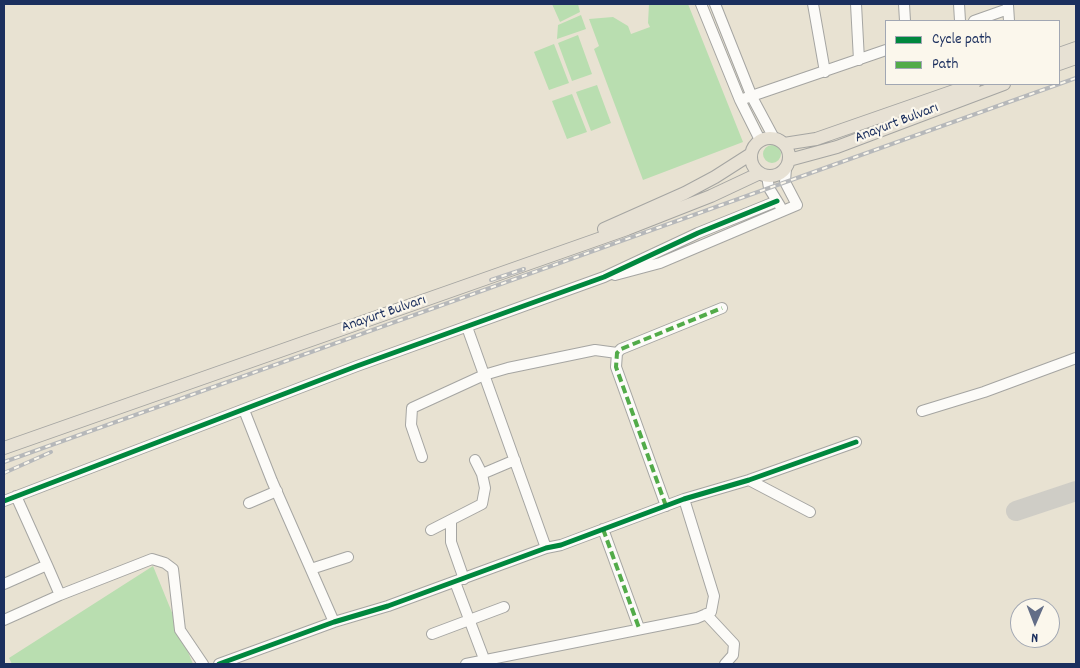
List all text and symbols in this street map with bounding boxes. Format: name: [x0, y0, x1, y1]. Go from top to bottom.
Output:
legend: [885, 20, 1060, 85]
text: Cycle path: [932, 29, 991, 51]
text: Path: [932, 54, 958, 76]
street label: Anayurt Bulvarı: [853, 100, 941, 148]
street label: Anayurt Bulvarı: [339, 292, 429, 338]
north arrow: [1010, 598, 1060, 648]
text: N: [1031, 627, 1038, 647]

